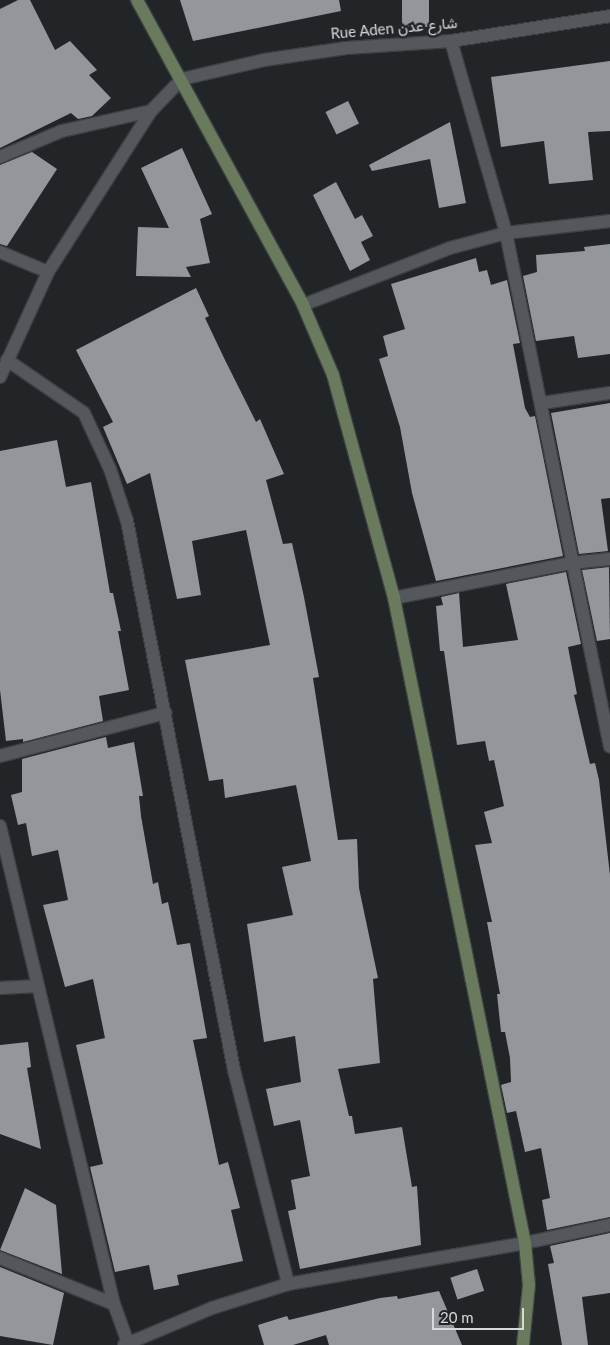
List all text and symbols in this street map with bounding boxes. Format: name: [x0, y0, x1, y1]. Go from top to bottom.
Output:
street label: Rue Aden شارع عدن: [330, 13, 458, 43]
scale bar: [435, 1298, 528, 1330]
text: 20 m: [440, 1308, 474, 1326]

